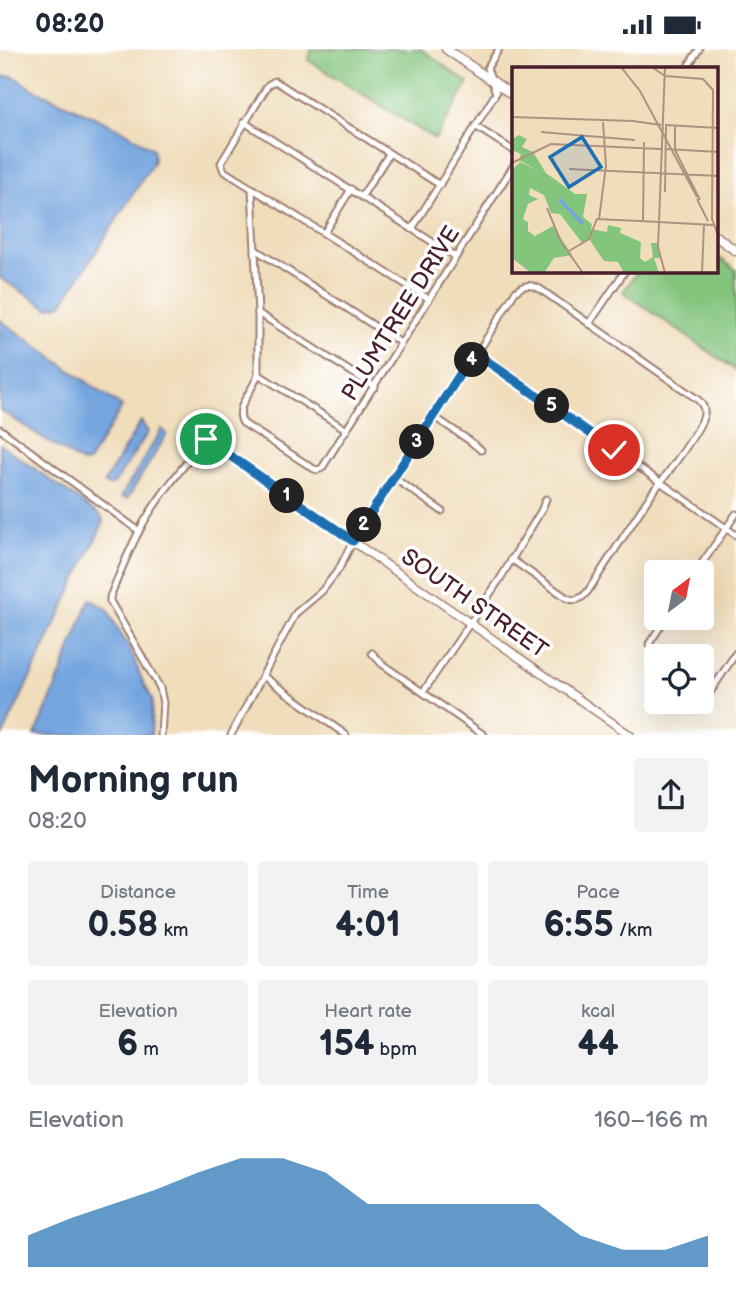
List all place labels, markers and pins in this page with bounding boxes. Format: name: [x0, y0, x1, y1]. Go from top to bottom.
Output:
pin: 4: [454, 343, 490, 377]
pin: 5: [534, 389, 570, 423]
pin: [176, 409, 236, 469]
pin: [584, 420, 644, 480]
pin: 3: [400, 425, 434, 459]
pin: 1: [270, 479, 304, 513]
pin: 2: [346, 507, 382, 543]

